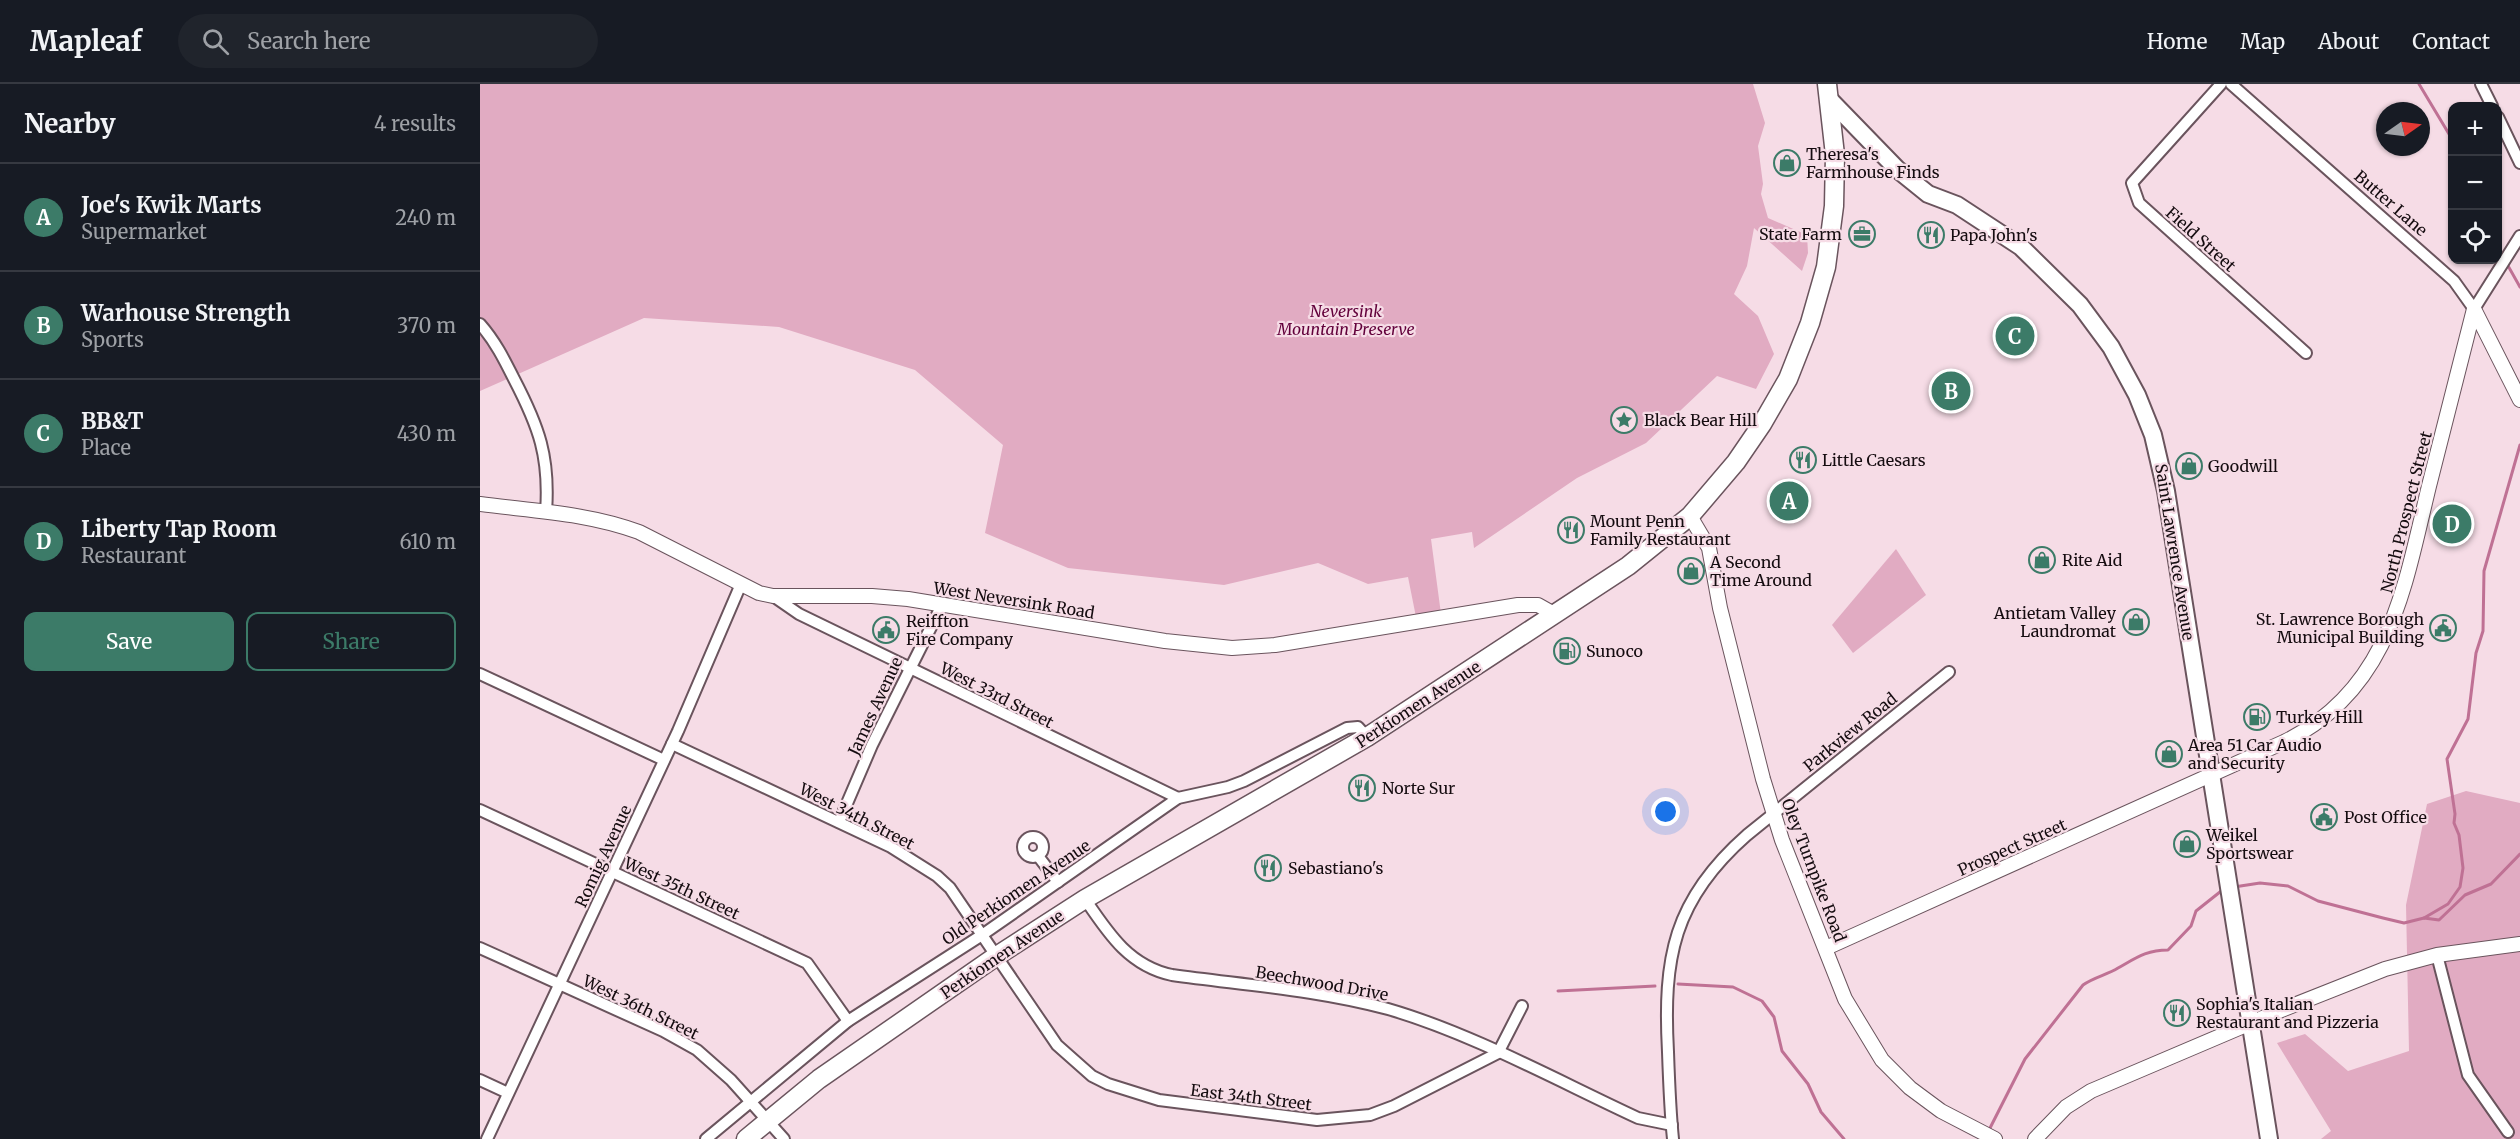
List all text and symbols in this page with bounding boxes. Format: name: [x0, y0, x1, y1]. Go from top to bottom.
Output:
search box: [178, 14, 598, 68]
text: Mapleaf: [30, 23, 142, 59]
icon: search: [199, 25, 232, 58]
text: Search here: [247, 27, 370, 55]
text: Home: [2147, 28, 2207, 55]
text: Map: [2240, 28, 2285, 55]
text: About: [2318, 28, 2379, 55]
text: Contact: [2412, 28, 2490, 55]
north arrow: [2376, 102, 2430, 156]
map controls: [2448, 102, 2502, 264]
button: +: [2448, 102, 2502, 156]
text: Nearby: [24, 107, 116, 140]
text: 4 results: [374, 111, 456, 136]
place label: Theresa's Farmhouse Finds: [1806, 144, 1940, 182]
shop icon: Theresa's Farmhouse Finds: [1772, 148, 1802, 178]
button: −: [2448, 156, 2502, 210]
street label: Butter Lane: [2350, 166, 2432, 240]
text: Joe's Kwik Marts: [81, 191, 262, 219]
street label: Field Street: [2162, 202, 2241, 276]
text: A: [36, 205, 51, 230]
text: 240 m: [395, 205, 456, 230]
button: locate: [2448, 210, 2502, 264]
text: Supermarket: [81, 219, 207, 244]
office icon: State Farm: [1847, 219, 1877, 249]
restaurant icon: Papa John's: [1916, 220, 1946, 250]
place label: State Farm: [1759, 224, 1842, 244]
place label: Papa John's: [1950, 225, 2038, 245]
text: Warhouse Strength: [81, 299, 290, 327]
park label: Neversink Mountain Preserve: [1276, 301, 1415, 339]
text: B: [37, 313, 50, 338]
text: 370 m: [397, 313, 456, 338]
pin: C: [1996, 314, 2035, 358]
text: Sports: [81, 327, 144, 352]
pin: B: [1932, 368, 1970, 414]
place icon: Black Bear Hill: [1609, 405, 1639, 435]
text: BB&T: [81, 407, 144, 435]
place label: Black Bear Hill: [1644, 410, 1757, 430]
text: C: [37, 421, 50, 446]
text: 430 m: [397, 421, 456, 446]
street label: North Prospect Street: [2376, 428, 2436, 595]
text: Place: [81, 435, 131, 460]
restaurant icon: Little Caesars: [1788, 445, 1818, 475]
place label: Little Caesars: [1822, 450, 1926, 470]
shop icon: Goodwill: [2174, 451, 2204, 481]
place label: Goodwill: [2208, 456, 2278, 476]
street label: Saint Lawrence Avenue: [2151, 462, 2199, 642]
pin: A: [1770, 478, 1808, 524]
pin: D: [2432, 502, 2472, 546]
place label: Mount Penn Family Restaurant: [1590, 511, 1731, 549]
text: Liberty Tap Room: [81, 515, 277, 543]
restaurant icon: Mount Penn Family Restaurant: [1556, 515, 1586, 545]
text: D: [36, 529, 51, 554]
text: 610 m: [400, 529, 456, 554]
text: Restaurant: [81, 543, 186, 568]
shop icon: Rite Aid: [2027, 545, 2057, 575]
place label: Rite Aid: [2062, 550, 2123, 570]
place label: A Second Time Around: [1709, 552, 1812, 590]
shop icon: A Second Time Around: [1676, 556, 1706, 586]
street label: West Neversink Road: [931, 577, 1096, 623]
place label: Antietam Valley Laundromat: [1993, 603, 2117, 641]
shop icon: Antietam Valley Laundromat: [2121, 607, 2151, 637]
place label: St. Lawrence Borough Municipal Building: [2256, 609, 2424, 647]
place label: Reiffton Fire Company: [906, 611, 1014, 649]
button: Save: [24, 612, 234, 671]
button: Share: [246, 612, 456, 671]
public building icon: St. Lawrence Borough Municipal Building: [2428, 613, 2458, 643]
public building icon: Reiffton Fire Company: [871, 615, 901, 645]
fuel station icon: Sunoco: [1552, 636, 1582, 666]
place label: Sunoco: [1586, 641, 1643, 661]
street label: James Avenue: [843, 654, 906, 759]
street label: Perkiomen Avenue: [1352, 656, 1484, 752]
street label: West 33rd Street: [936, 657, 1058, 733]
street label: Parkview Road: [1799, 688, 1901, 776]
fuel station icon: Turkey Hill: [2242, 702, 2272, 732]
place label: Turkey Hill: [2276, 707, 2363, 727]
place label: Area 51 Car Audio and Security: [2187, 735, 2322, 773]
shop icon: Area 51 Car Audio and Security: [2154, 739, 2184, 769]
restaurant icon: Norte Sur: [1347, 773, 1377, 803]
street label: West 34th Street: [795, 778, 919, 854]
place label: Norte Sur: [1382, 778, 1455, 798]
street label: Oley Turnpike Road: [1777, 795, 1851, 945]
your location: [1651, 797, 1680, 826]
street label: Romig Avenue: [571, 802, 635, 910]
public building icon: Post Office: [2309, 802, 2339, 832]
place label: Post Office: [2344, 807, 2427, 827]
street label: Prospect Street: [1955, 814, 2070, 880]
place label: Weikel Sportswear: [2205, 825, 2294, 863]
shop icon: Weikel Sportswear: [2172, 829, 2202, 859]
street label: Old Perkiomen Avenue: [938, 835, 1094, 949]
street label: West 35th Street: [620, 852, 744, 924]
restaurant icon: Sebastiano's: [1253, 853, 1283, 883]
place label: Sebastiano's: [1288, 858, 1383, 878]
street label: Perkiomen Avenue: [936, 905, 1068, 1003]
street label: Beechwood Drive: [1254, 961, 1390, 1005]
street label: West 36th Street: [579, 970, 703, 1044]
place label: Sophia's Italian Restaurant and Pizzeria: [2196, 994, 2379, 1032]
restaurant icon: Sophia's Italian Restaurant and Pizzeria: [2162, 998, 2192, 1028]
street label: East 34th Street: [1189, 1080, 1314, 1114]

